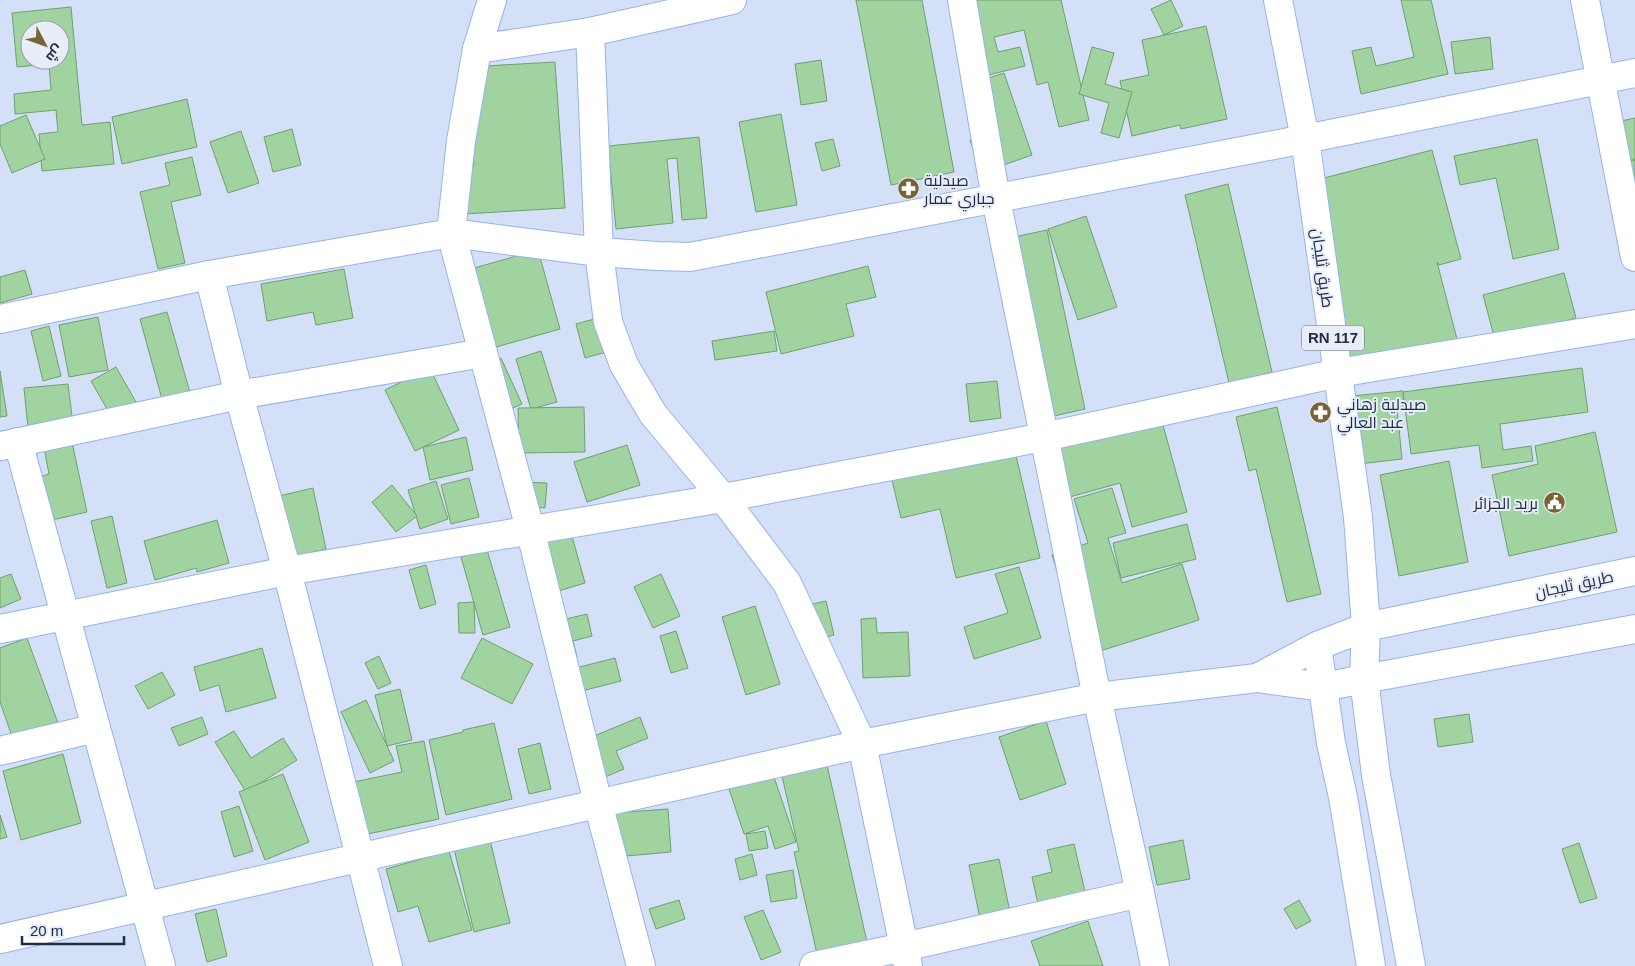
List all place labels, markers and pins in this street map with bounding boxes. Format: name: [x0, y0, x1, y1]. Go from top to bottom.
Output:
place label: صيدلية جباري عمار: [923, 172, 995, 212]
pharmacy icon: صيدلية جباري عمار: [896, 177, 920, 201]
place label: صيدلية زهاني عبد العالي: [1337, 396, 1426, 436]
pharmacy icon: صيدلية زهاني عبد العالي: [1309, 401, 1333, 425]
public building icon: بريد الجزائر: [1542, 491, 1566, 515]
place label: بريد الجزائر: [1473, 495, 1538, 513]

